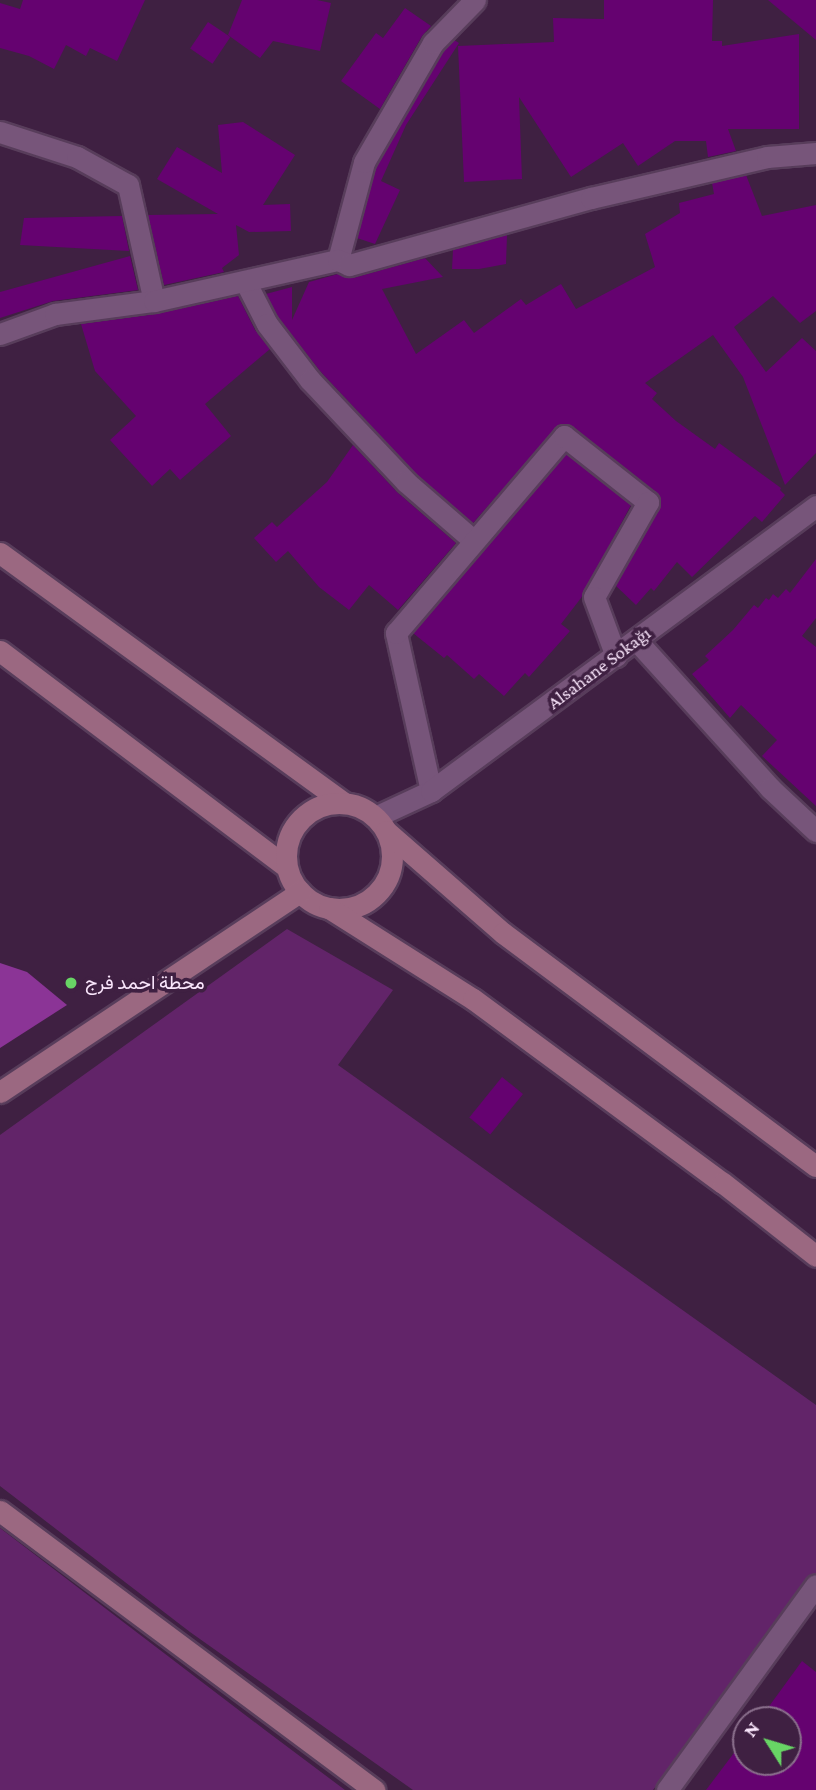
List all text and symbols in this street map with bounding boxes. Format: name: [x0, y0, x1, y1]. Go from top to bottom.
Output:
street label: Alsahane Sokağı: [543, 622, 655, 714]
place label: محطة احمد فرج: [85, 972, 205, 994]
marker: محطة احمد فرج: [63, 975, 79, 991]
north arrow: [732, 1706, 802, 1776]
text: N: [739, 1718, 764, 1741]

